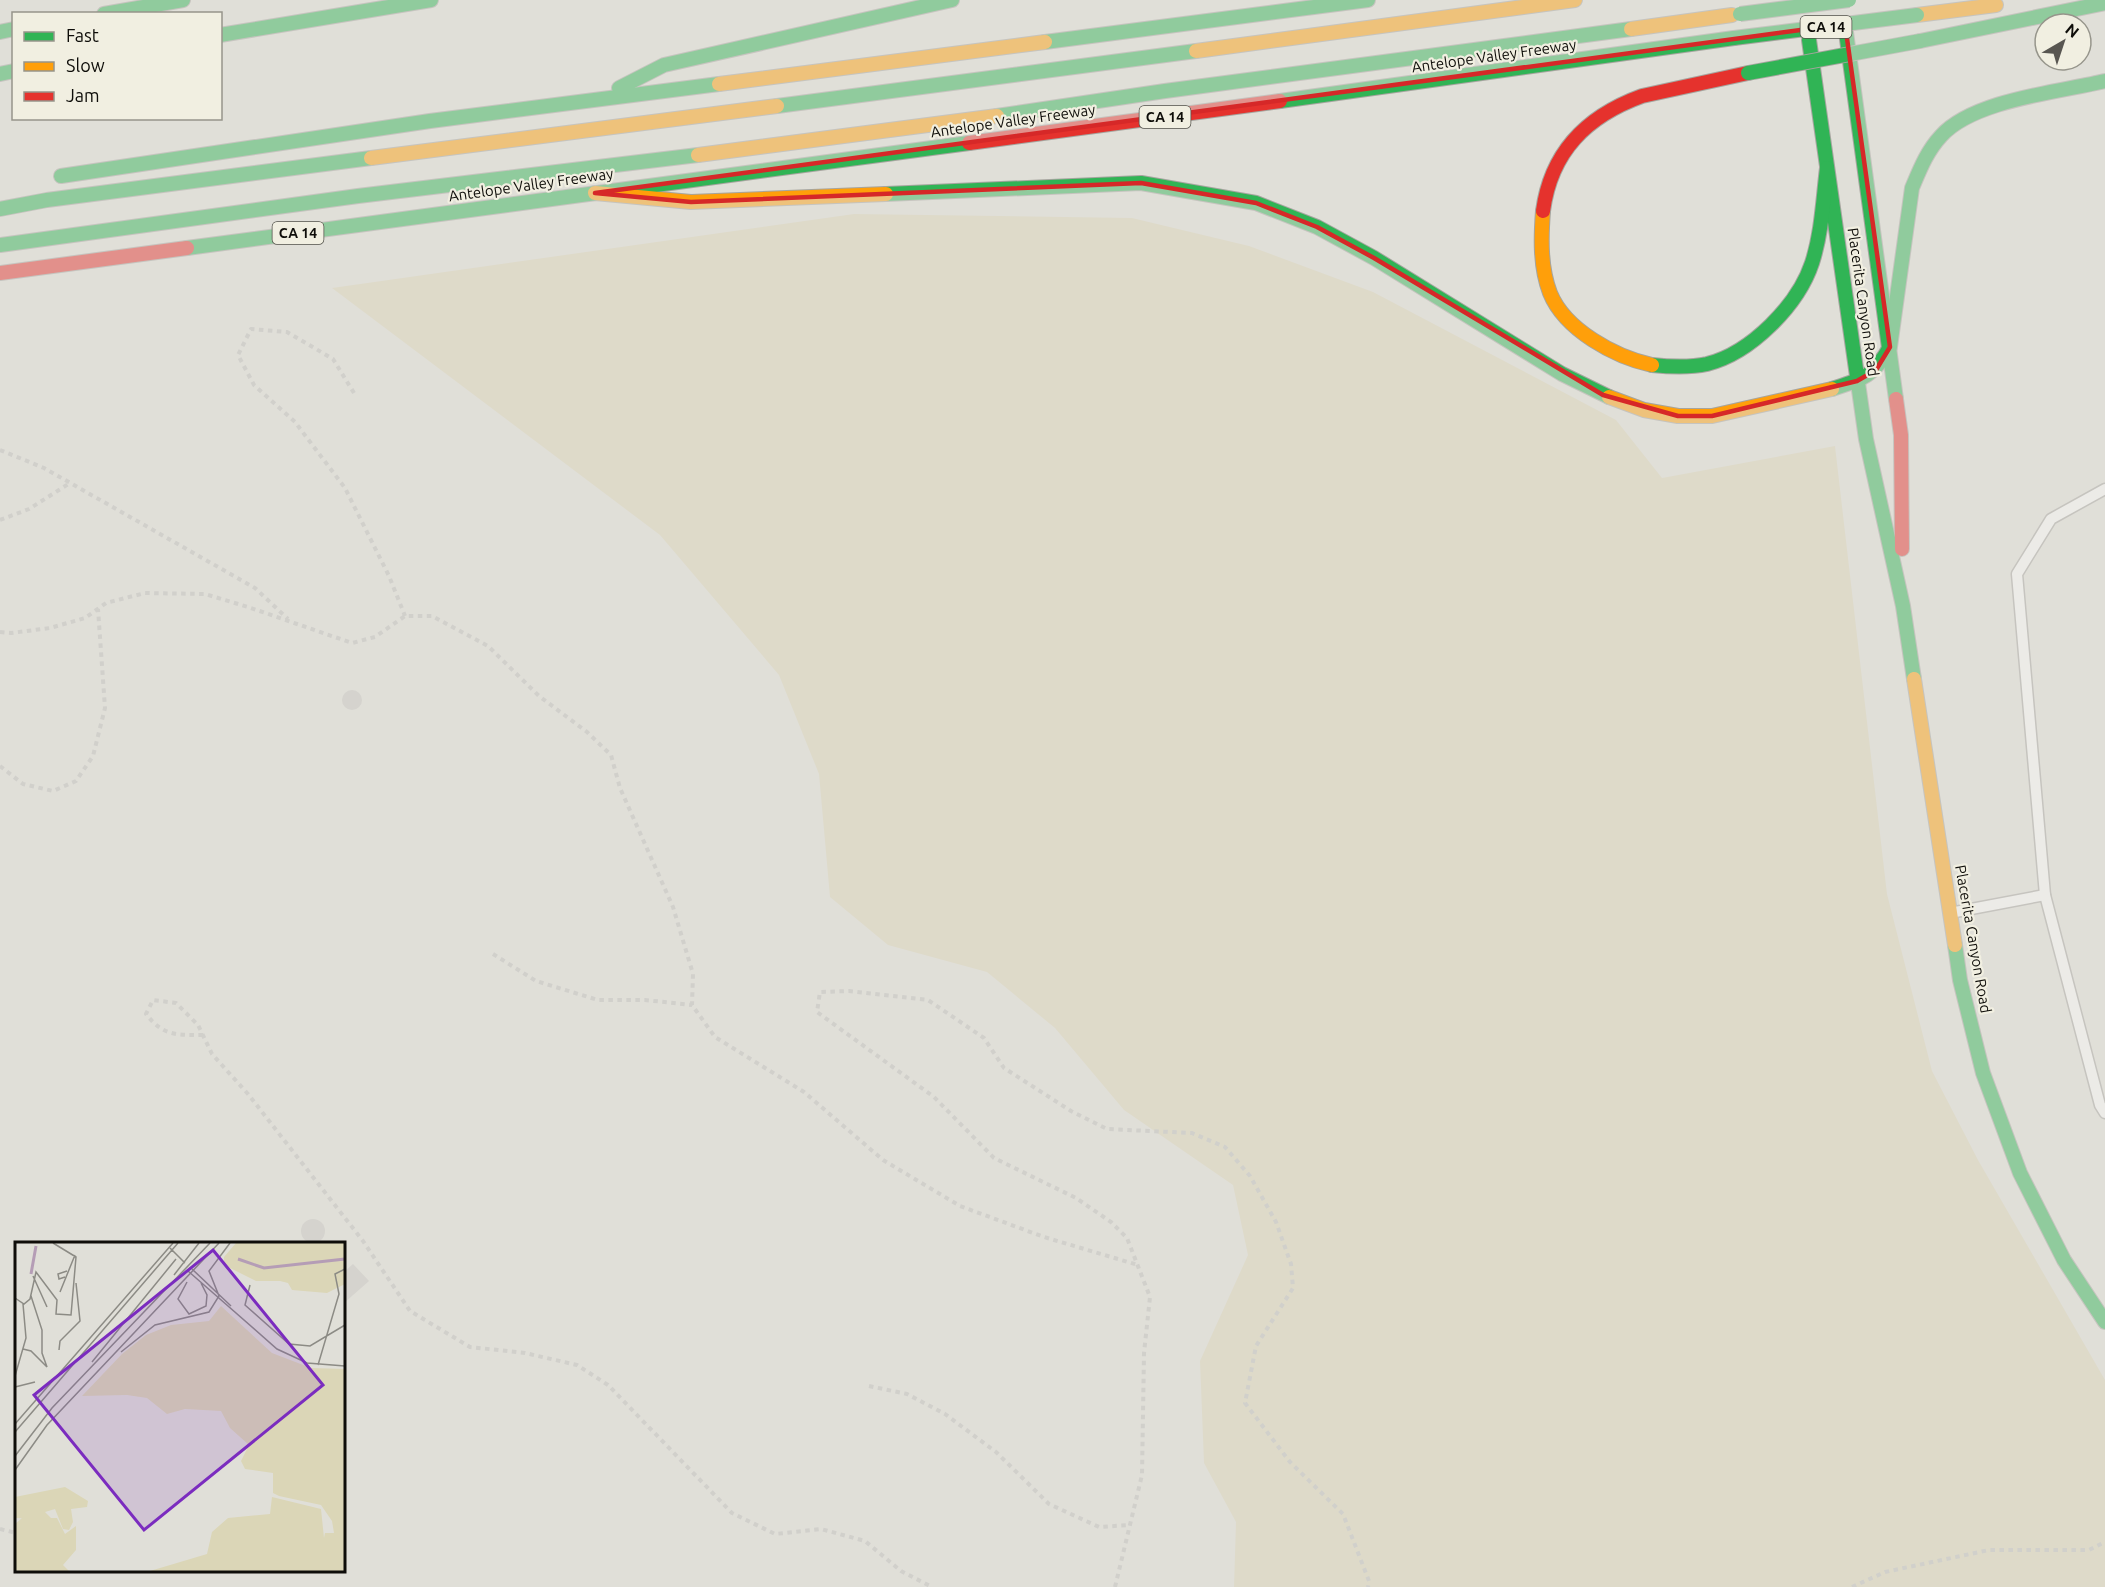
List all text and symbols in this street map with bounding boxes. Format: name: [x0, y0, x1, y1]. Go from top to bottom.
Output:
legend: [12, 12, 222, 120]
north arrow: [2033, 12, 2093, 72]
road number: CA 14: [1800, 16, 1852, 38]
text: N: [2062, 20, 2083, 41]
text: Fast: [66, 25, 99, 45]
street label: Antelope Valley Freeway: [1411, 36, 1577, 75]
text: Slow: [66, 55, 105, 75]
text: Jam: [66, 85, 100, 105]
street label: Antelope Valley Freeway: [930, 101, 1096, 140]
road number: CA 14: [1140, 106, 1190, 128]
street label: Antelope Valley Freeway: [448, 165, 614, 204]
road number: CA 14: [272, 222, 324, 244]
street label: Placerita Canyon Road: [1845, 226, 1882, 377]
street label: Placerita Canyon Road: [1952, 864, 1995, 1014]
inset map: [15, 1242, 345, 1572]

